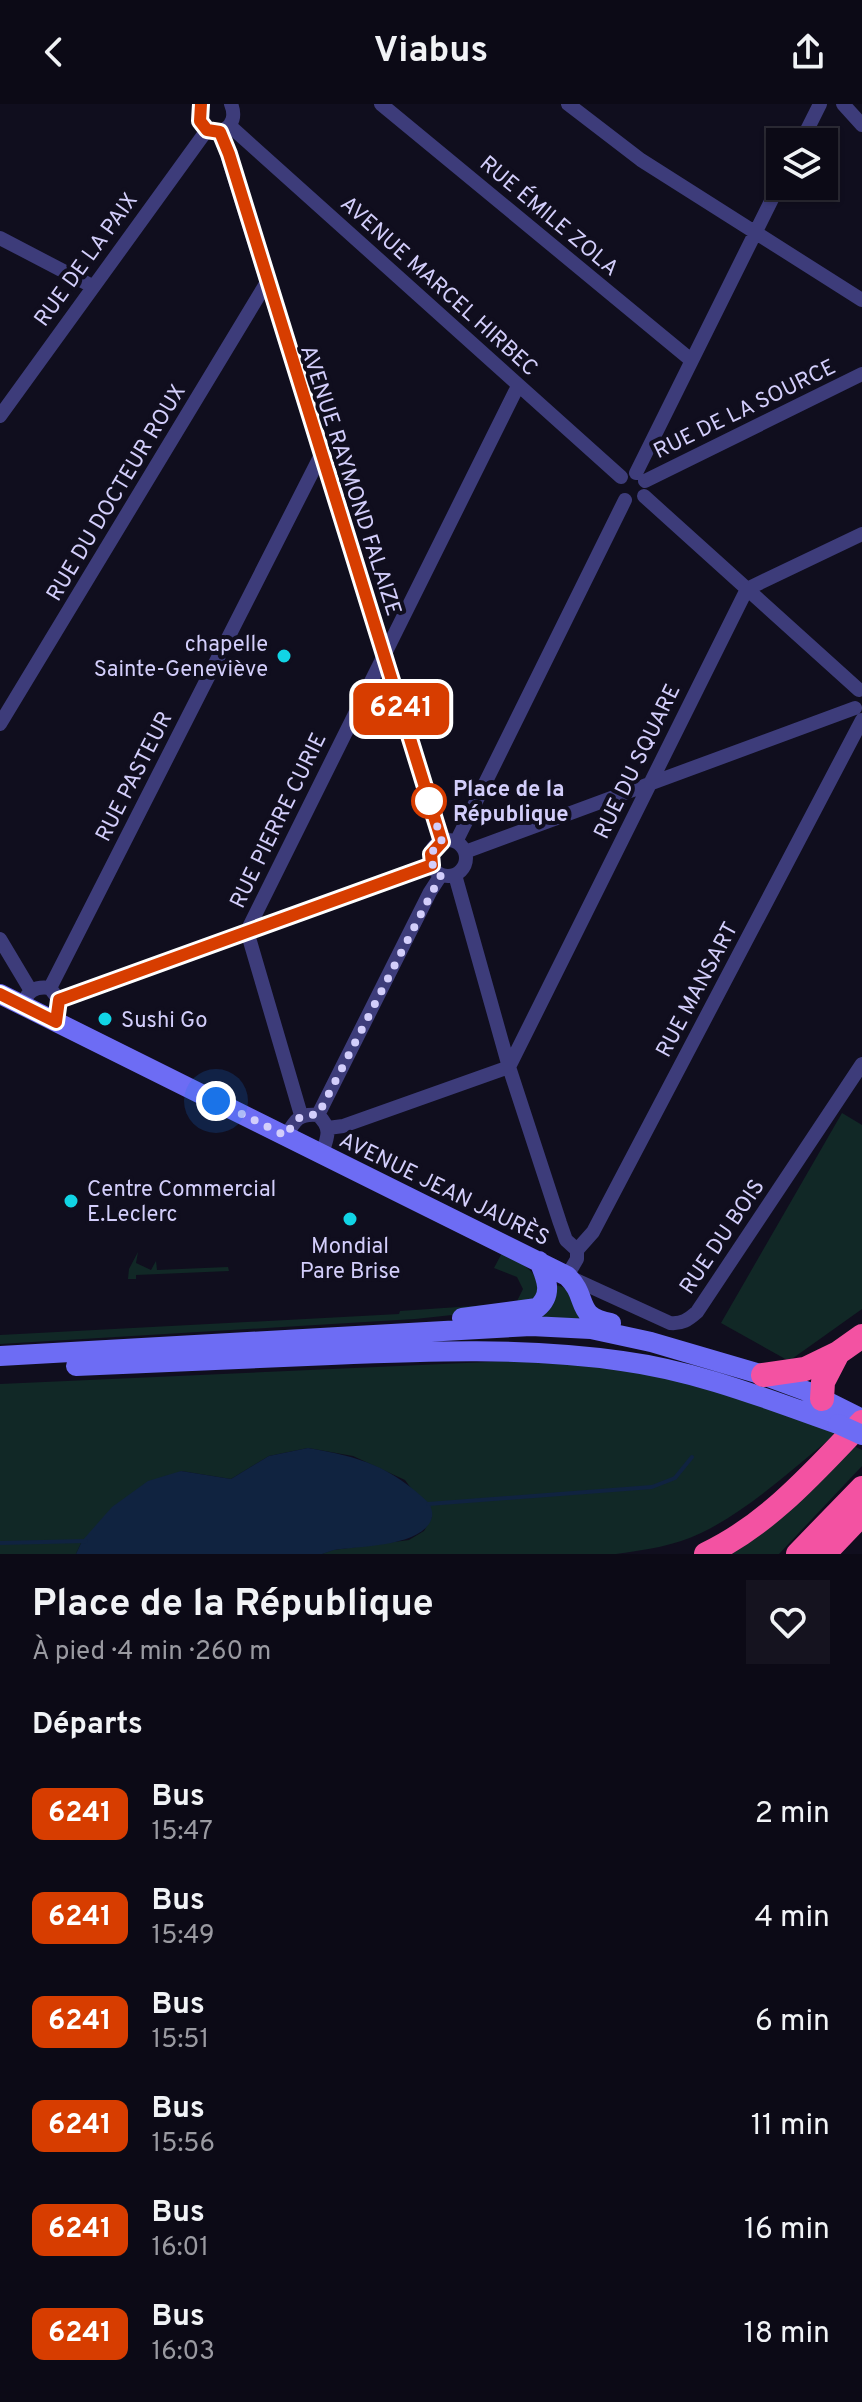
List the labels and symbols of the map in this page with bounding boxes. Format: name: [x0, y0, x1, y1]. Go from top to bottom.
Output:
street label: RUE ÉMILE ZOLA: [473, 149, 625, 283]
street label: RUE DE LA PAIX: [29, 188, 145, 333]
street label: AVENUE MARCEL HIRBEC: [334, 191, 543, 383]
street label: AVENUE RAYMOND FALAIZE: [293, 342, 406, 620]
street label: RUE DE LA SOURCE: [650, 354, 841, 466]
street label: RUE DU DOCTEUR ROUX: [42, 380, 193, 607]
place label: chapelle Sainte-Geneviève: [94, 632, 268, 684]
marker: chapelle Sainte-Geneviève: [275, 647, 293, 665]
street label: RUE DU SQUARE: [589, 680, 687, 844]
line badge: 6241: [345, 683, 457, 735]
street label: RUE PASTEUR: [91, 708, 180, 847]
street label: RUE PIERRE CURIE: [225, 729, 333, 913]
place label: Place de la République: [453, 777, 569, 829]
marker: Place de la République: [412, 784, 446, 818]
street label: RUE MANSART: [651, 918, 745, 1062]
place label: Sushi Go: [121, 1008, 207, 1035]
marker: Sushi Go: [96, 1010, 114, 1028]
your location: [196, 1081, 236, 1121]
street label: AVENUE JEAN JAURÈS: [334, 1126, 554, 1253]
street label: RUE DU BOIS: [675, 1175, 771, 1300]
place label: Centre Commercial E.Leclerc: [87, 1177, 276, 1229]
marker: Centre Commercial E.Leclerc: [62, 1192, 80, 1210]
marker: Mondial Pare Brise: [341, 1210, 359, 1228]
place label: Mondial Pare Brise: [300, 1234, 400, 1286]

